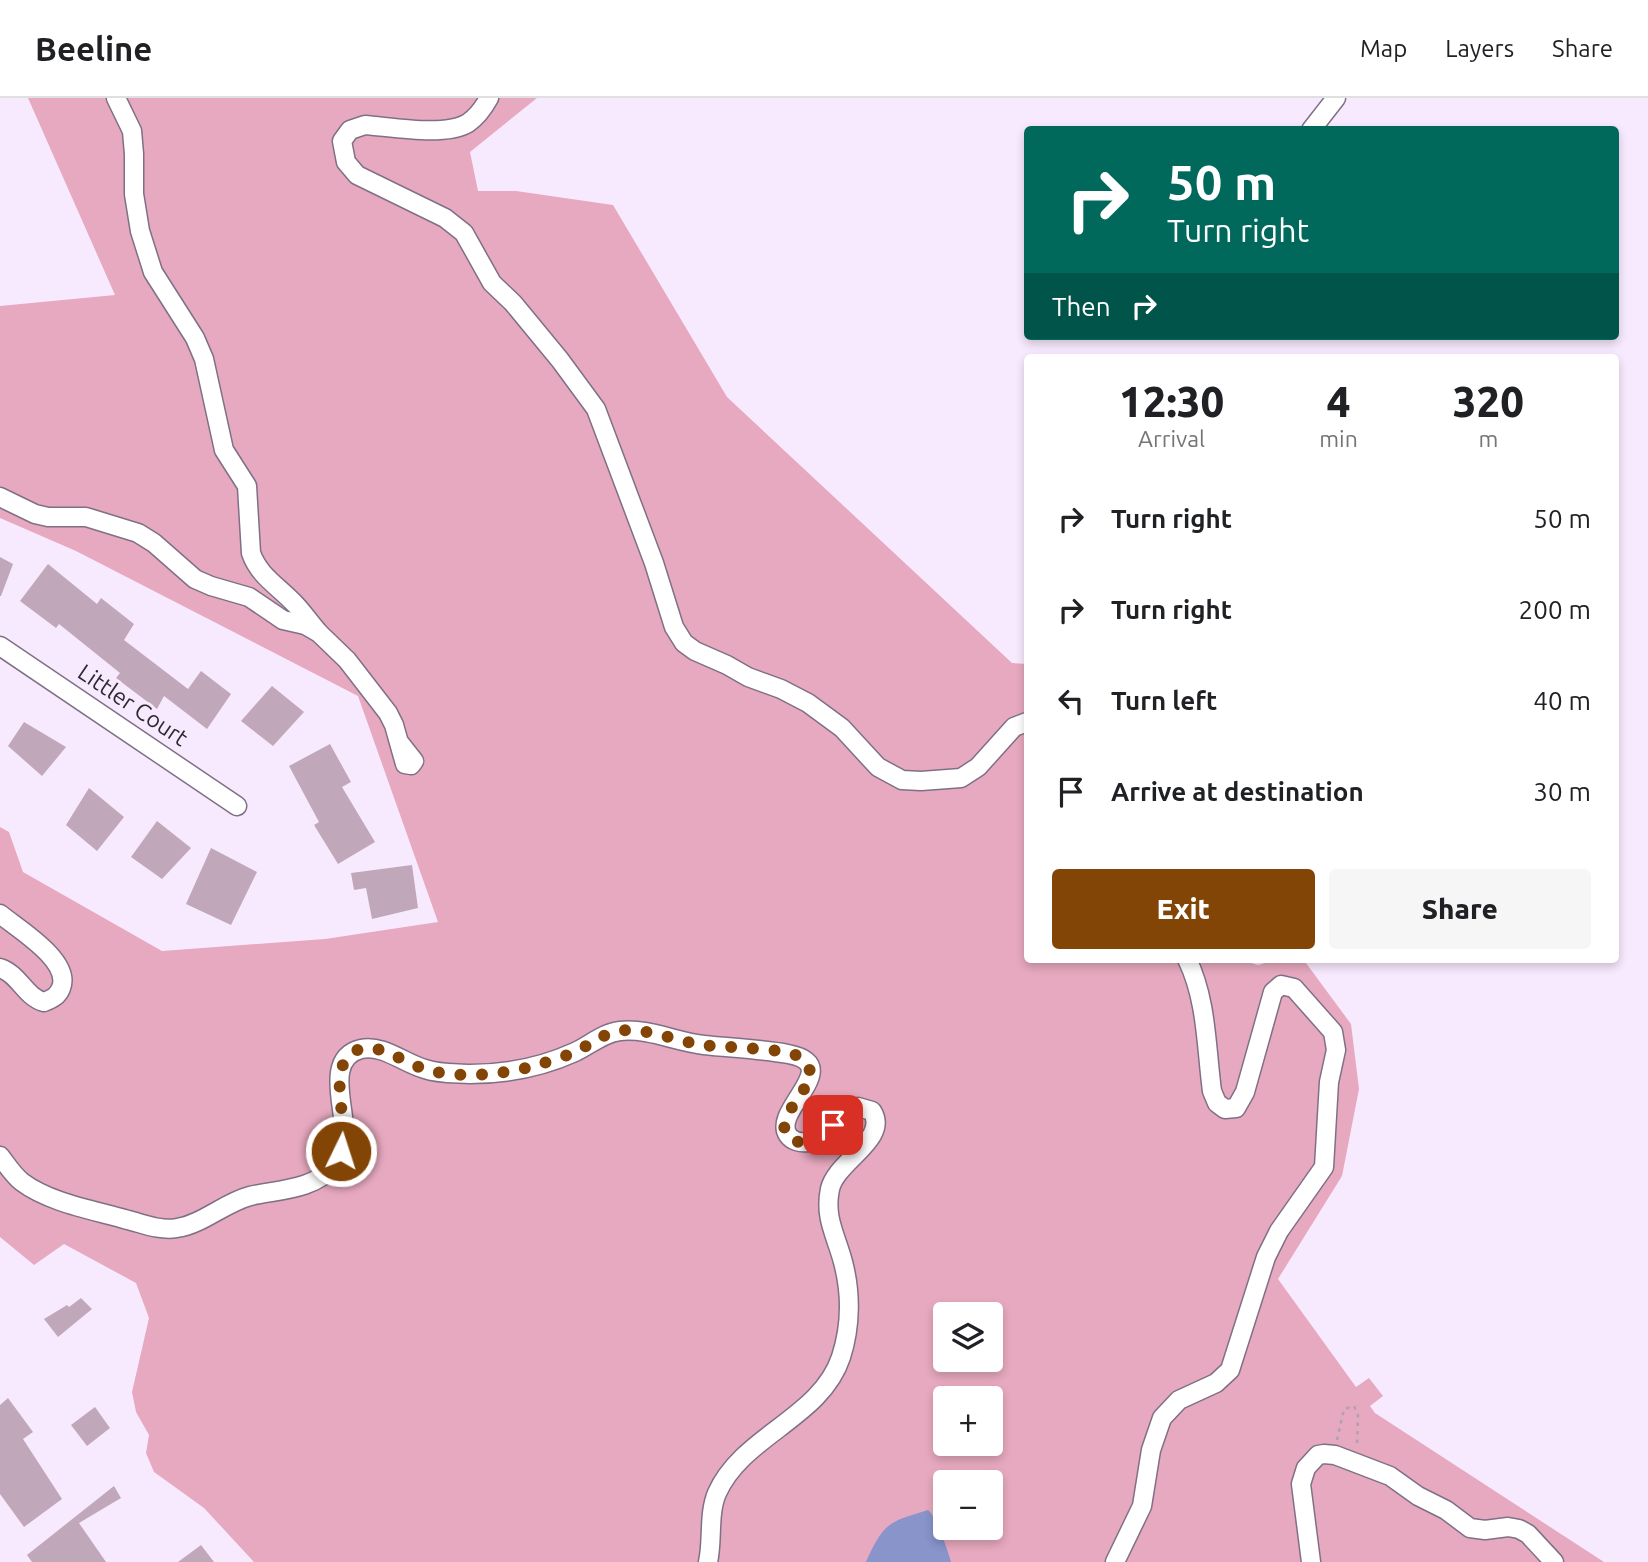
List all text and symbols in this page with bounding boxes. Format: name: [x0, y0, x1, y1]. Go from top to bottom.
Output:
text: Beeline: [35, 30, 152, 67]
text: Map: [1360, 35, 1407, 62]
text: Layers: [1445, 35, 1514, 62]
text: Share: [1552, 35, 1613, 62]
icon: right: [1052, 154, 1143, 245]
text: 50 m: [1167, 154, 1276, 209]
text: Turn right: [1167, 212, 1309, 248]
icon: right: [1125, 287, 1163, 325]
text: Then: [1052, 292, 1111, 321]
text: 12:30: [1119, 378, 1224, 425]
text: 4: [1327, 378, 1350, 425]
text: 320: [1453, 378, 1524, 425]
text: Arrival: [1138, 426, 1205, 451]
text: min: [1319, 426, 1358, 451]
text: m: [1478, 426, 1498, 451]
icon: right: [1052, 500, 1090, 538]
text: Turn right: [1111, 504, 1232, 533]
text: 50 m: [1533, 504, 1591, 533]
icon: right: [1052, 591, 1090, 629]
text: Turn right: [1111, 595, 1232, 624]
text: 200 m: [1519, 595, 1591, 624]
street label: Littler Court: [74, 659, 193, 750]
icon: left: [1052, 682, 1090, 720]
text: Turn left: [1111, 686, 1217, 715]
text: 40 m: [1533, 686, 1591, 715]
icon: arrive: [1052, 773, 1090, 811]
text: Arrive at destination: [1111, 777, 1364, 806]
text: 30 m: [1533, 777, 1591, 806]
button: Exit: [1052, 869, 1315, 949]
button: Share: [1329, 869, 1591, 949]
pin: [803, 1095, 863, 1155]
icon: arrive: [814, 1106, 852, 1144]
position arrow: [304, 1114, 378, 1188]
map controls: [933, 1302, 1003, 1540]
button: layers: [933, 1302, 1003, 1372]
button: +: [933, 1386, 1003, 1456]
button: −: [933, 1470, 1003, 1540]

